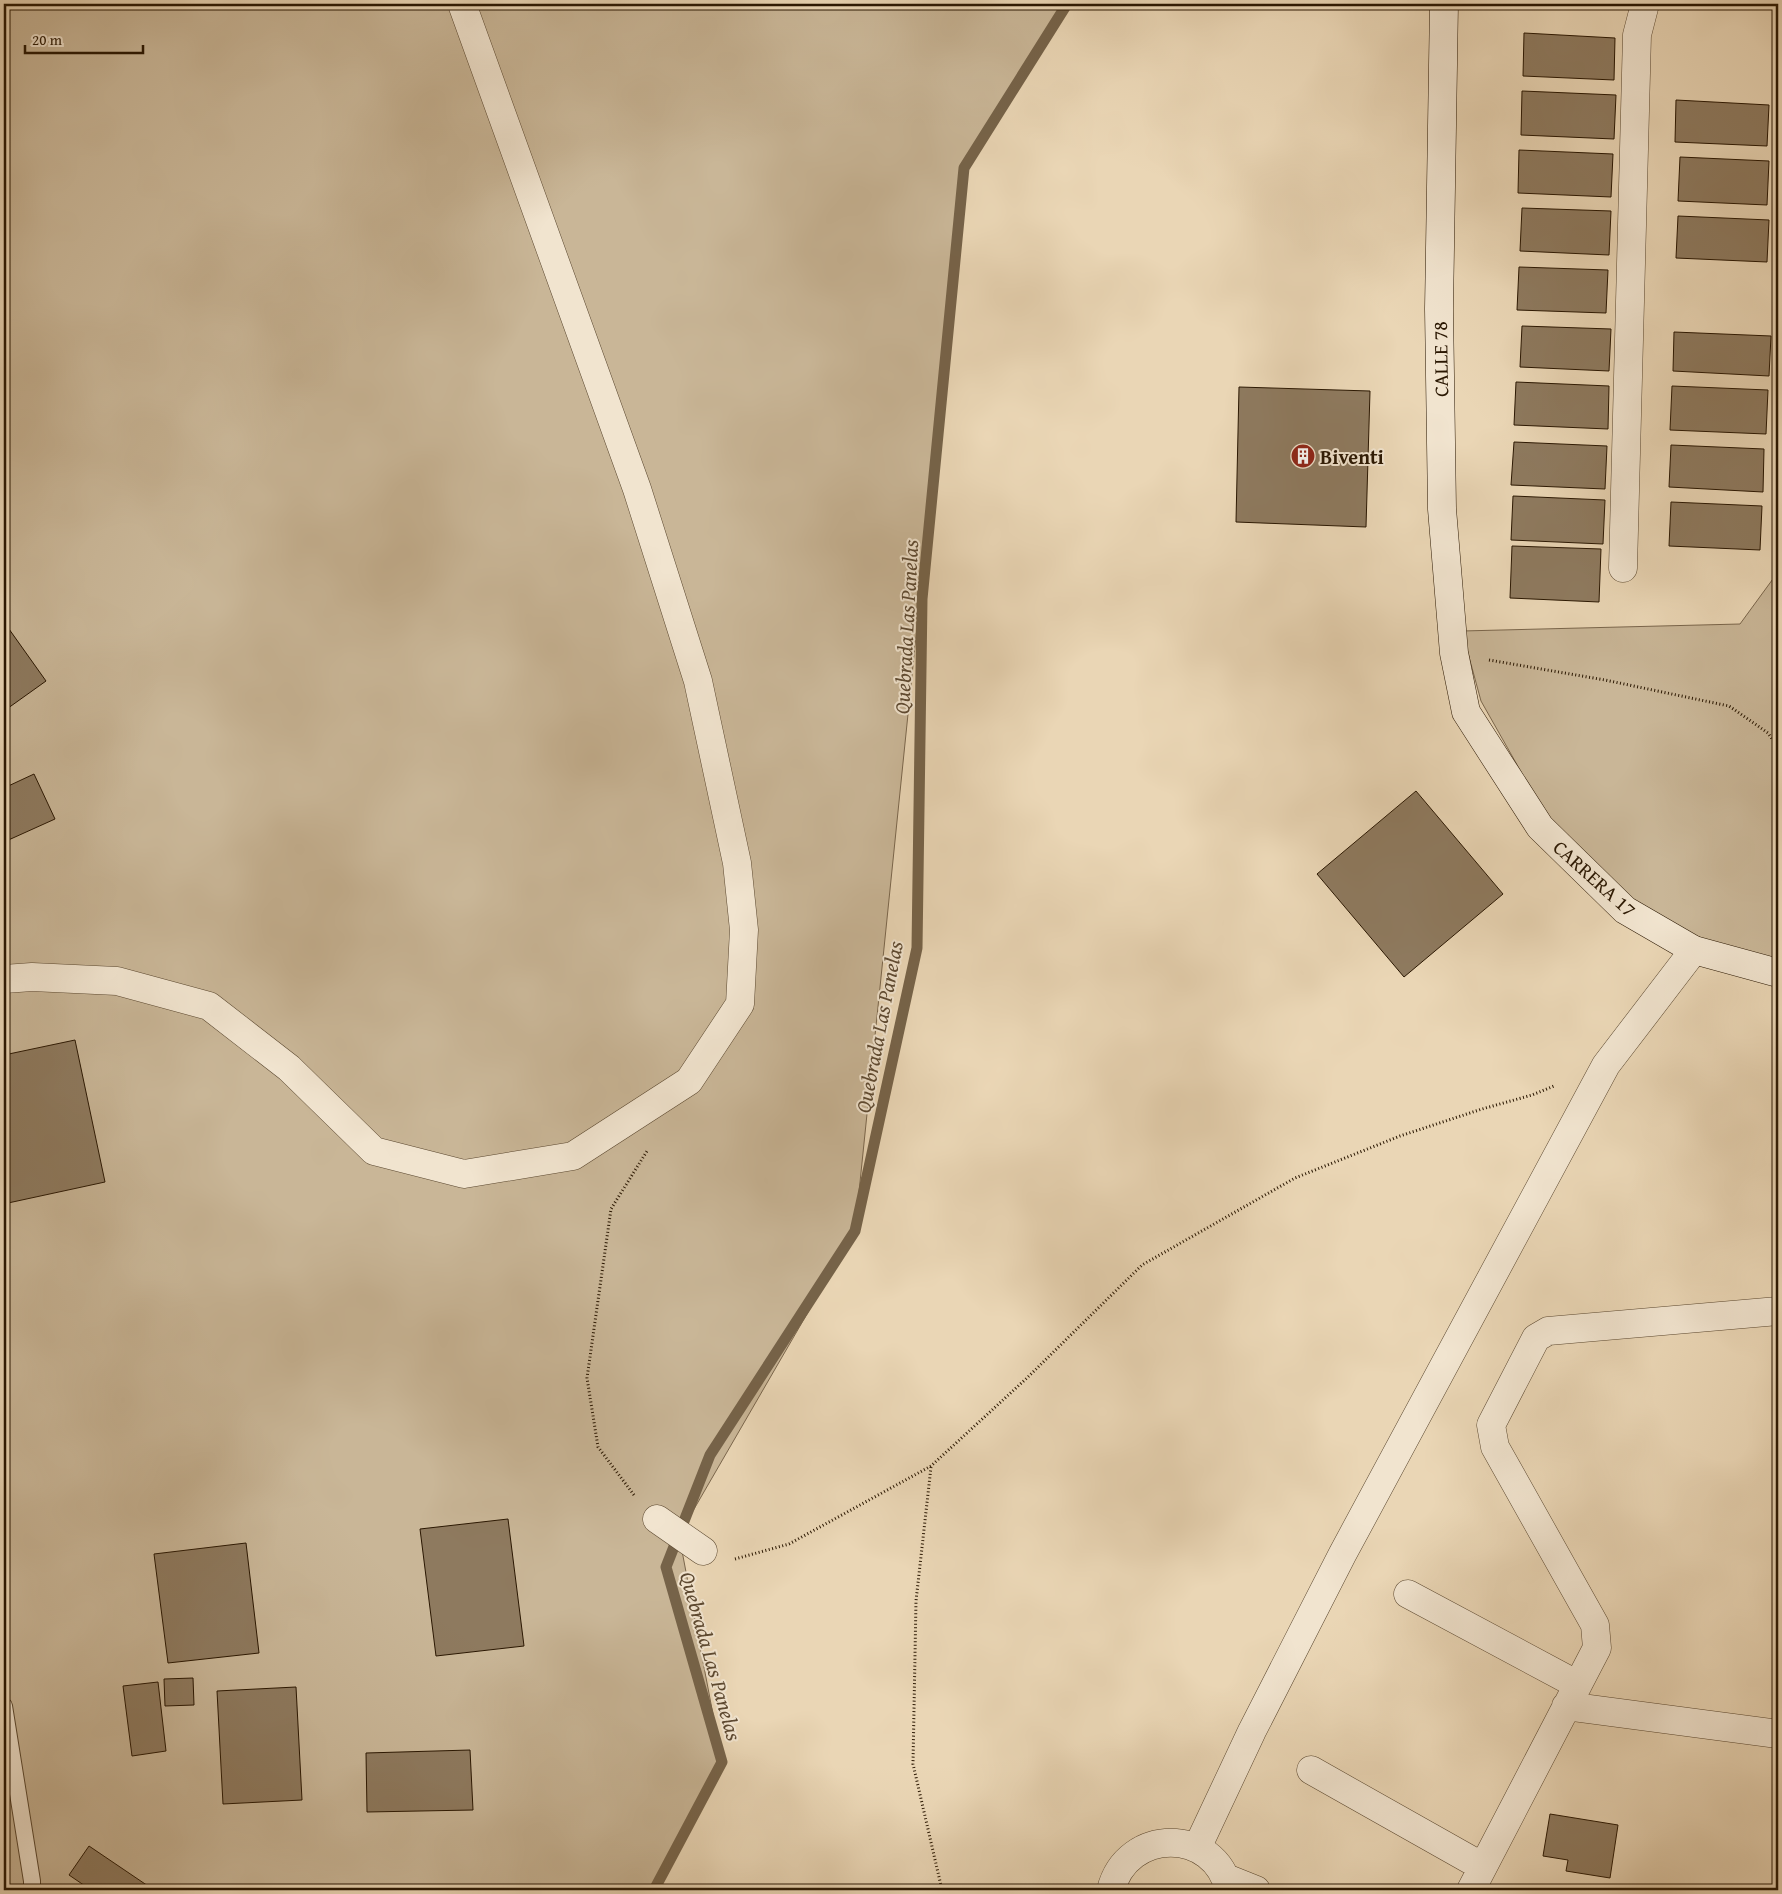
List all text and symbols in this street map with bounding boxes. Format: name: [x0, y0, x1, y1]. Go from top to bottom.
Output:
scale bar: [25, 22, 142, 54]
text: 20 m: [32, 29, 63, 50]
street label: CALLE 78: [1425, 321, 1455, 397]
place label: Biventi: [1320, 442, 1384, 471]
building icon: Biventi: [1290, 443, 1316, 469]
water label: Quebrada Las Panelas: [886, 539, 926, 715]
street label: CARRERA 17: [1547, 833, 1643, 923]
water label: Quebrada Las Panelas: [847, 938, 911, 1116]
water label: Quebrada Las Panelas: [672, 1568, 750, 1745]

